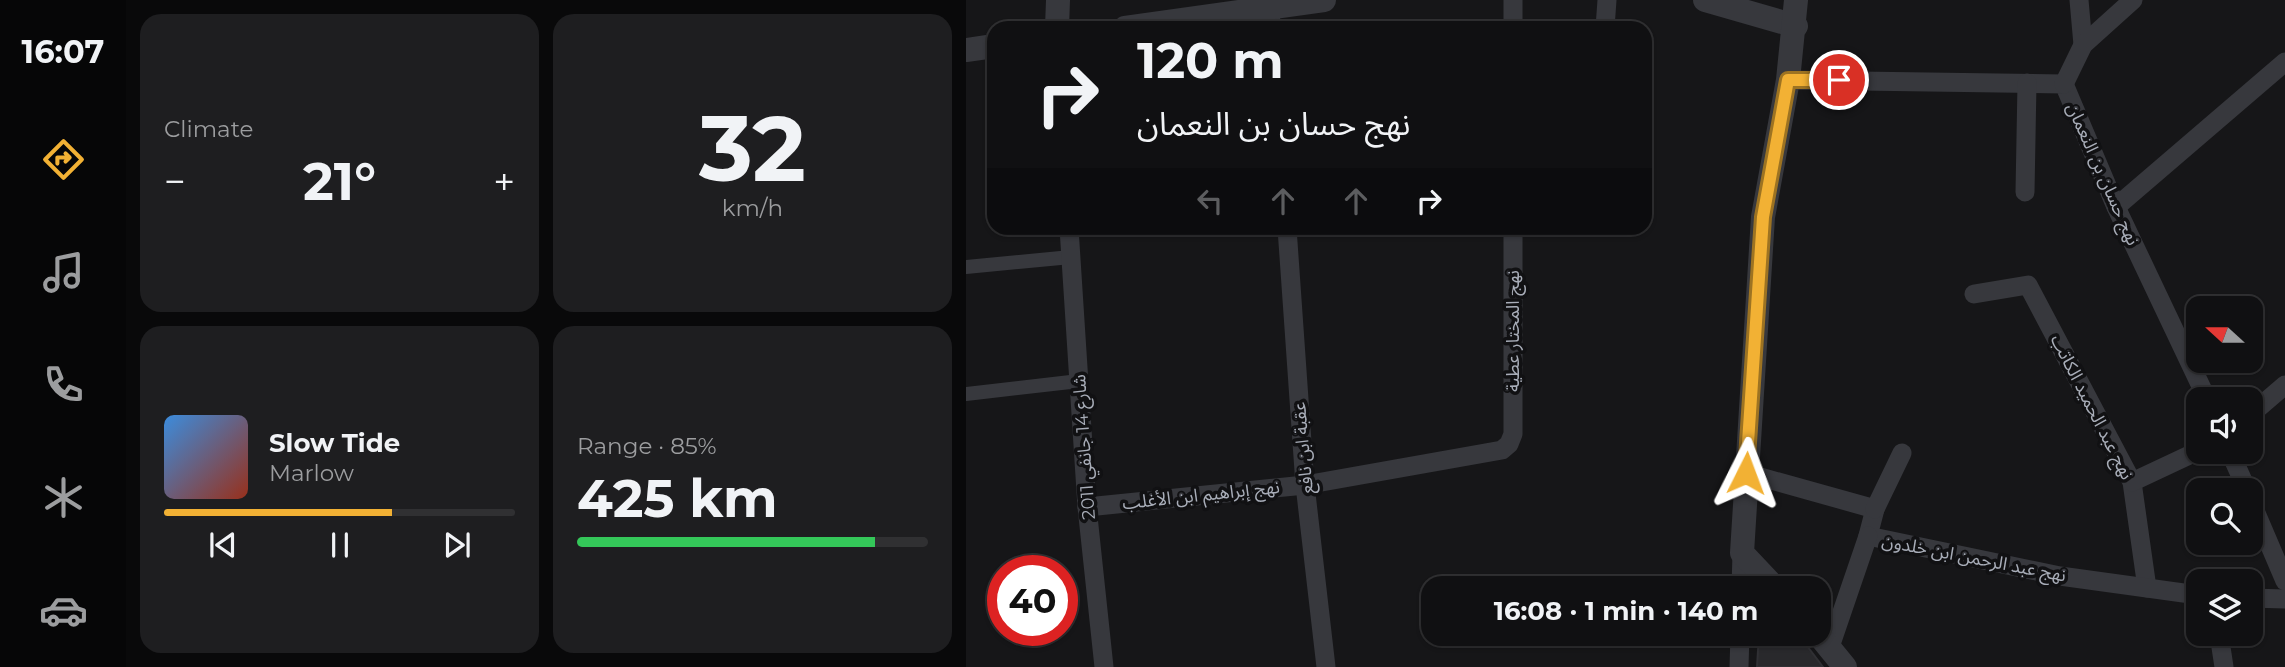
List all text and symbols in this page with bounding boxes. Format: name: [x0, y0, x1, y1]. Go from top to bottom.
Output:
text: 120 m: [1137, 31, 1284, 90]
text: 16:07: [22, 32, 104, 71]
icon: right: [1022, 49, 1113, 140]
pin: [1809, 50, 1869, 110]
icon: arrive: [1820, 61, 1858, 99]
text: 32: [699, 93, 806, 204]
street label: نهج حسان بن النعمان: [2060, 99, 2144, 250]
text: نهج حسان بن النعمان: [1137, 104, 1410, 143]
text: Climate: [164, 115, 253, 143]
icon: directions: [39, 135, 88, 184]
text: 21°: [303, 150, 376, 213]
text: −: [164, 158, 186, 205]
text: +: [493, 158, 515, 205]
icon: left: [1191, 182, 1229, 220]
icon: ahead: [1264, 182, 1302, 220]
icon: ahead: [1337, 182, 1375, 220]
icon: right: [1410, 182, 1448, 220]
text: km/h: [722, 194, 783, 222]
icon: music: [39, 248, 88, 297]
street label: نهج المختار عطية: [1502, 270, 1526, 392]
north arrow: [2186, 296, 2263, 373]
map controls: [2186, 296, 2263, 646]
street label: نهج عبد الحميد الكاتب: [2044, 331, 2138, 484]
icon: phone: [39, 360, 88, 409]
street label: شارع 14 جانفي 2011: [1068, 373, 1103, 520]
button: sound: [2186, 387, 2263, 464]
street label: عقبة ابن نافع: [1288, 401, 1321, 495]
text: Slow Tide: [269, 427, 400, 459]
text: Range · 85%: [577, 432, 717, 460]
position arrow: [1709, 436, 1783, 510]
text: Marlow: [269, 459, 354, 487]
text: 425 km: [577, 467, 778, 530]
icon: climate: [39, 473, 88, 522]
street label: نهج إبراهيم ابن الأغلب: [1121, 476, 1281, 516]
button: search: [2186, 478, 2263, 555]
icon: previous: [204, 526, 242, 564]
icon: pause: [321, 526, 359, 564]
icon: next: [438, 526, 476, 564]
street label: نهج عبد الرحمن ابن خلدون: [1880, 529, 2068, 589]
speed limit sign: 40: [987, 555, 1078, 646]
button: layers: [2186, 569, 2263, 646]
icon: car: [39, 586, 88, 635]
text: 16:08 · 1 min · 140 m: [1494, 595, 1758, 627]

